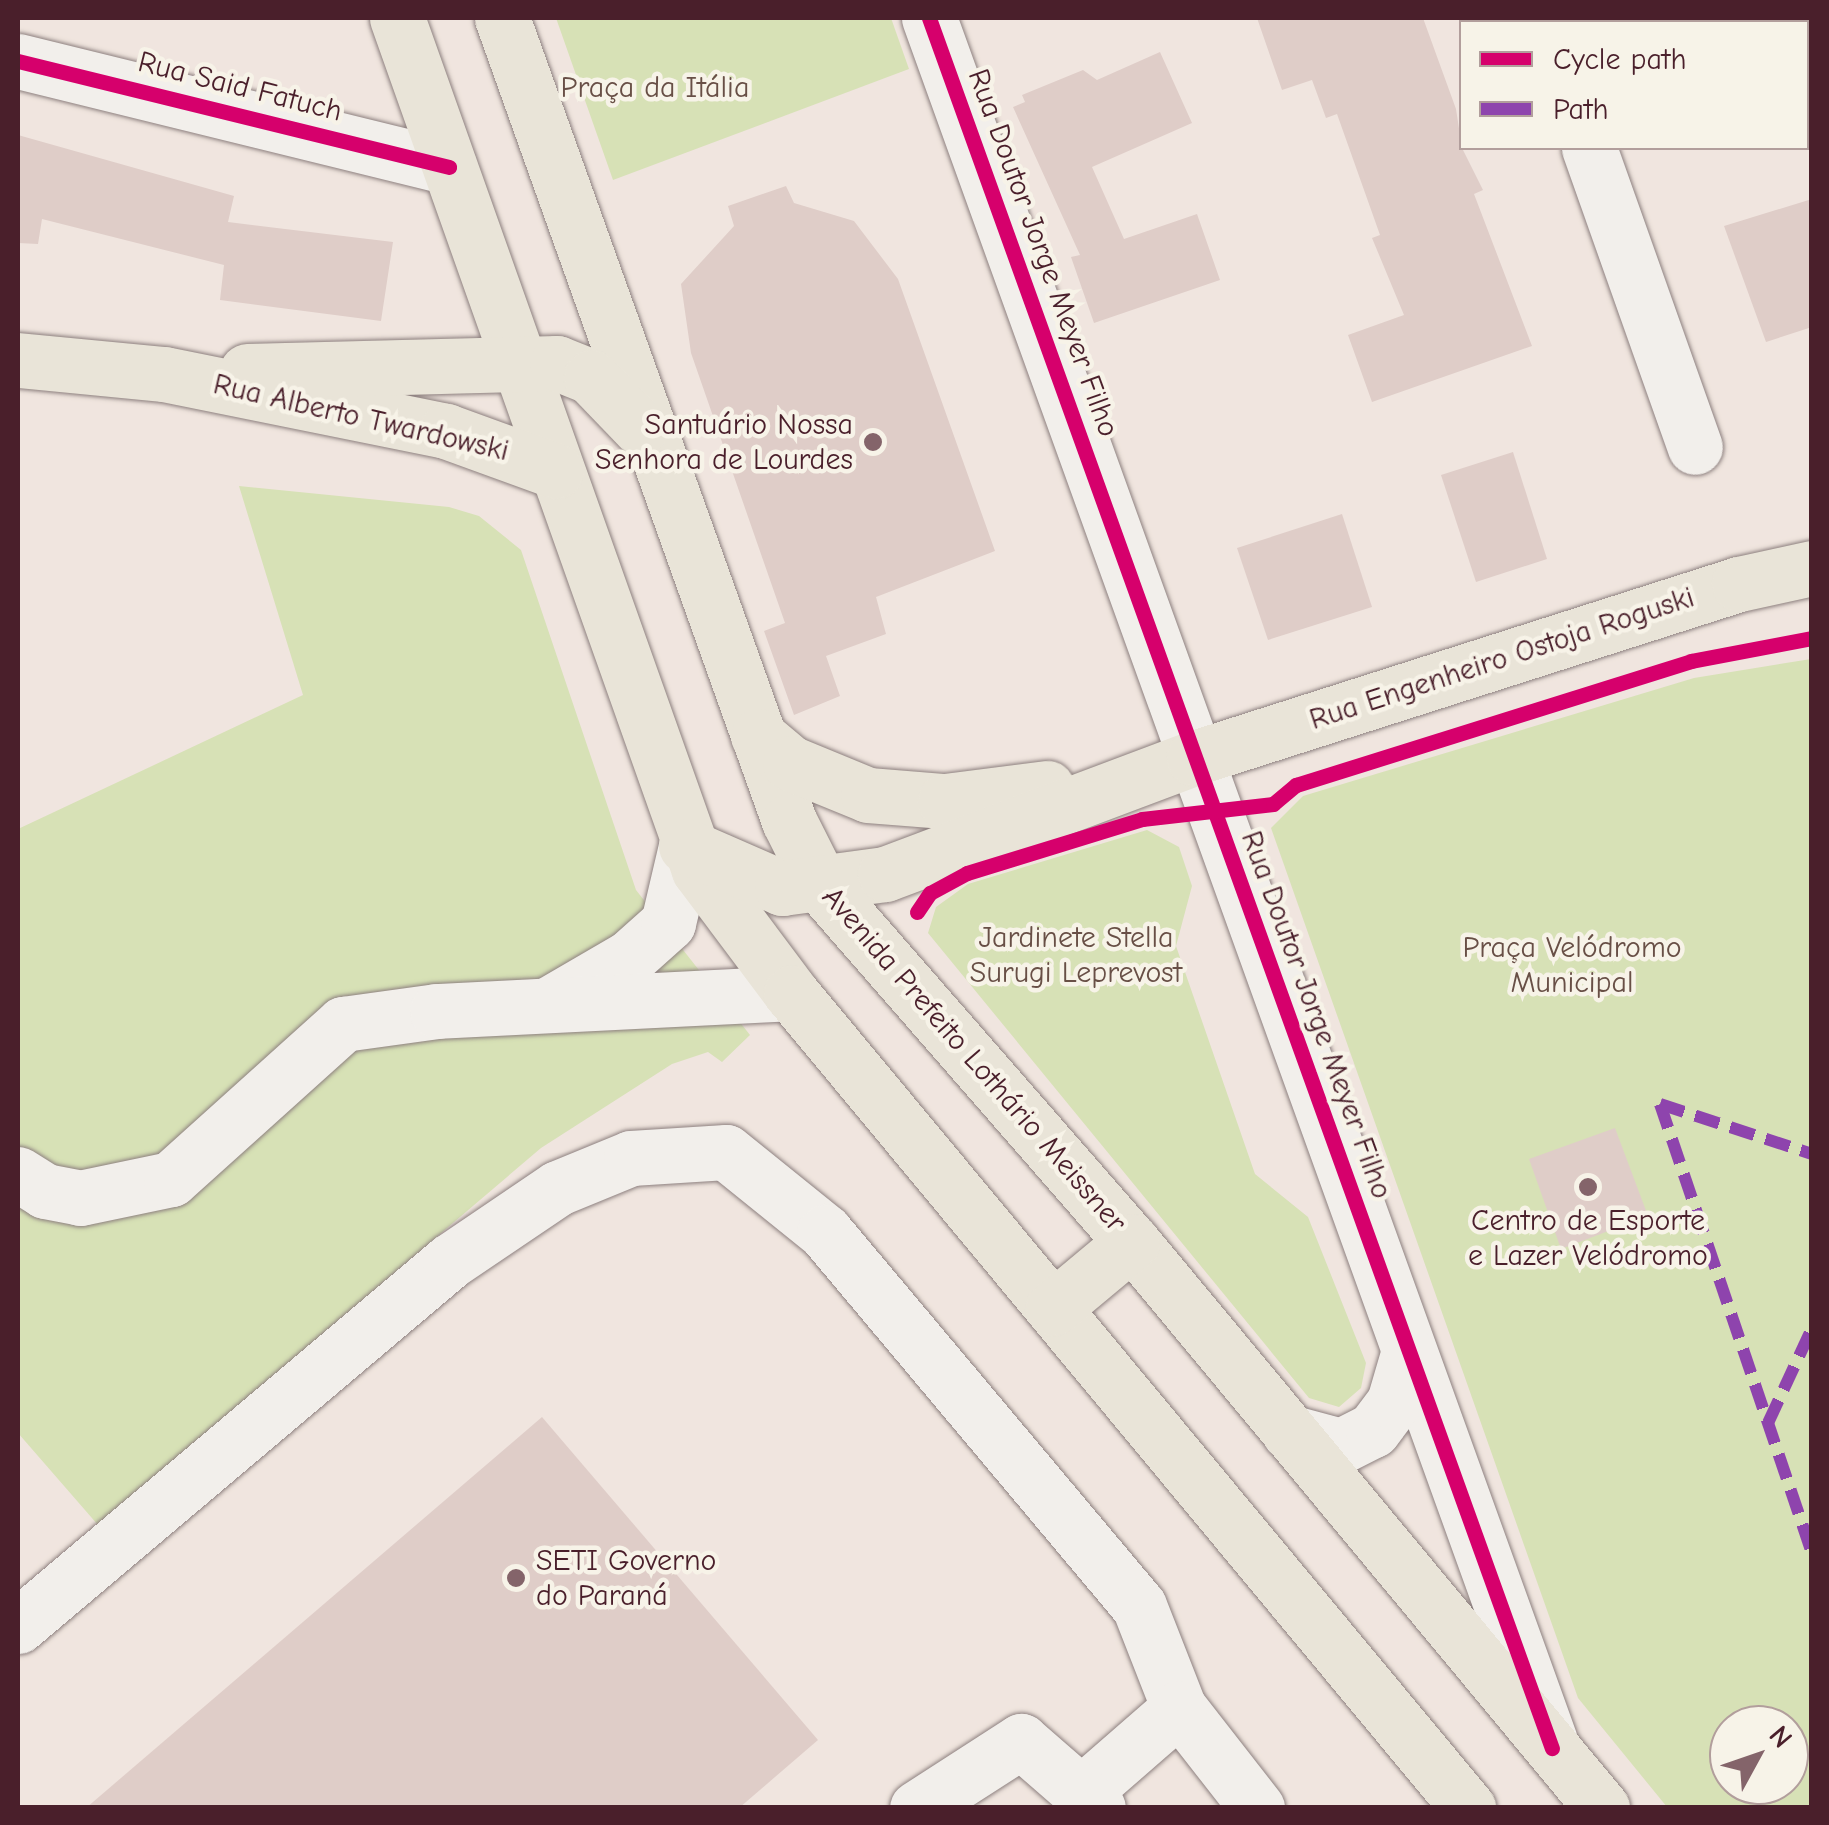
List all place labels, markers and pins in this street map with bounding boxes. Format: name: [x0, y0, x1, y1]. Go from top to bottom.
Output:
place label: Santuário Nossa Senhora de Lourdes: [595, 407, 853, 478]
marker: Santuário Nossa Senhora de Lourdes: [862, 431, 884, 453]
marker: Centro de Esporte e Lazer Velódromo: [1577, 1176, 1599, 1198]
place label: Centro de Esporte e Lazer Velódromo: [1468, 1203, 1708, 1274]
place label: SETI Governo do Paraná: [536, 1543, 716, 1614]
marker: SETI Governo do Paraná: [505, 1567, 527, 1589]

